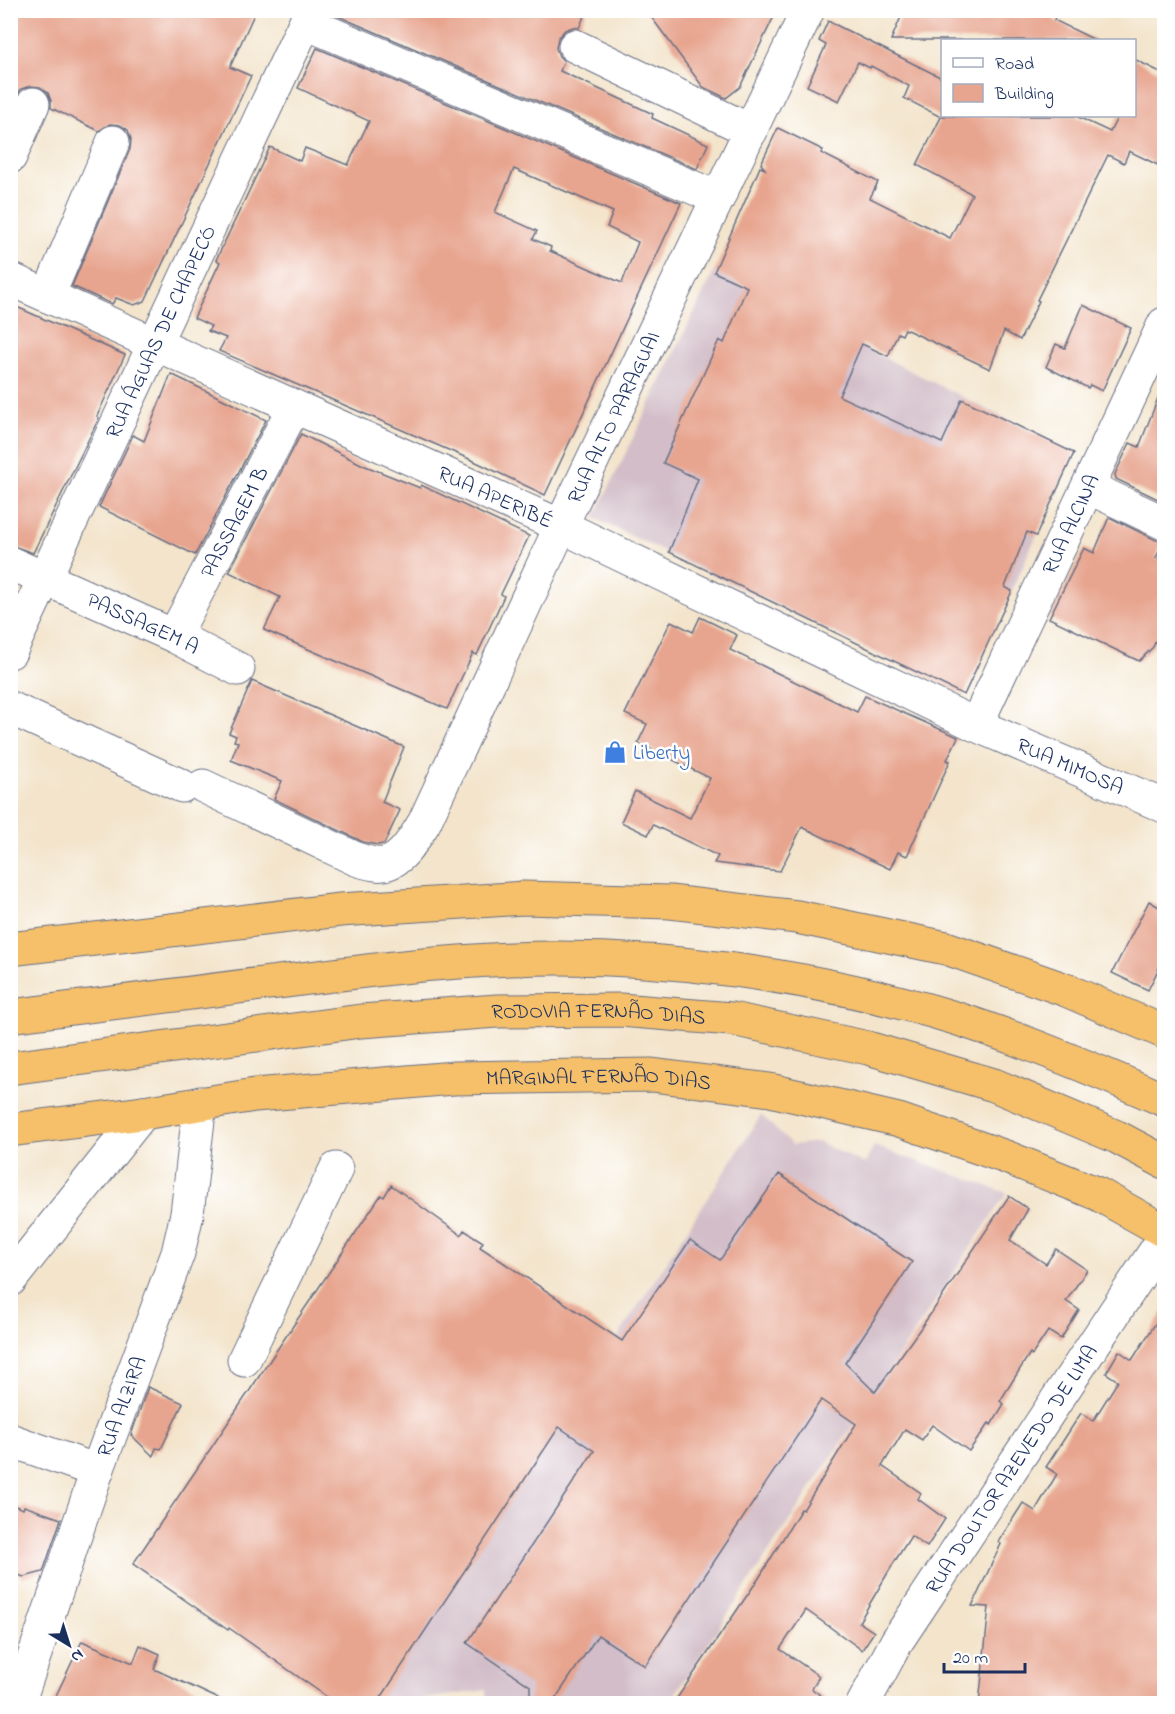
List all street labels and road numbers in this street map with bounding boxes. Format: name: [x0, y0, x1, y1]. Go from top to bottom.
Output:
street label: RUA ÁGUAS DE CHAPECÓ: [99, 221, 225, 444]
street label: RUA ALTO PARAGUAI: [561, 327, 669, 509]
street label: RUA APERIBÉ: [432, 460, 557, 537]
street label: PASSAGEM B: [194, 462, 277, 584]
street label: RUA ALCINA: [1036, 470, 1108, 580]
street label: PASSAGEM A: [81, 586, 204, 663]
street label: RUA MIMOSA: [1012, 731, 1128, 804]
street label: RODOVIA FERNÃO DIAS: [491, 997, 707, 1034]
street label: MARGINAL FERNÃO DIAS: [486, 1061, 713, 1099]
street label: RUA DOUTOR AZEVEDO DE LIMA: [919, 1339, 1106, 1601]
street label: RUA ALZIRA: [91, 1352, 155, 1462]

